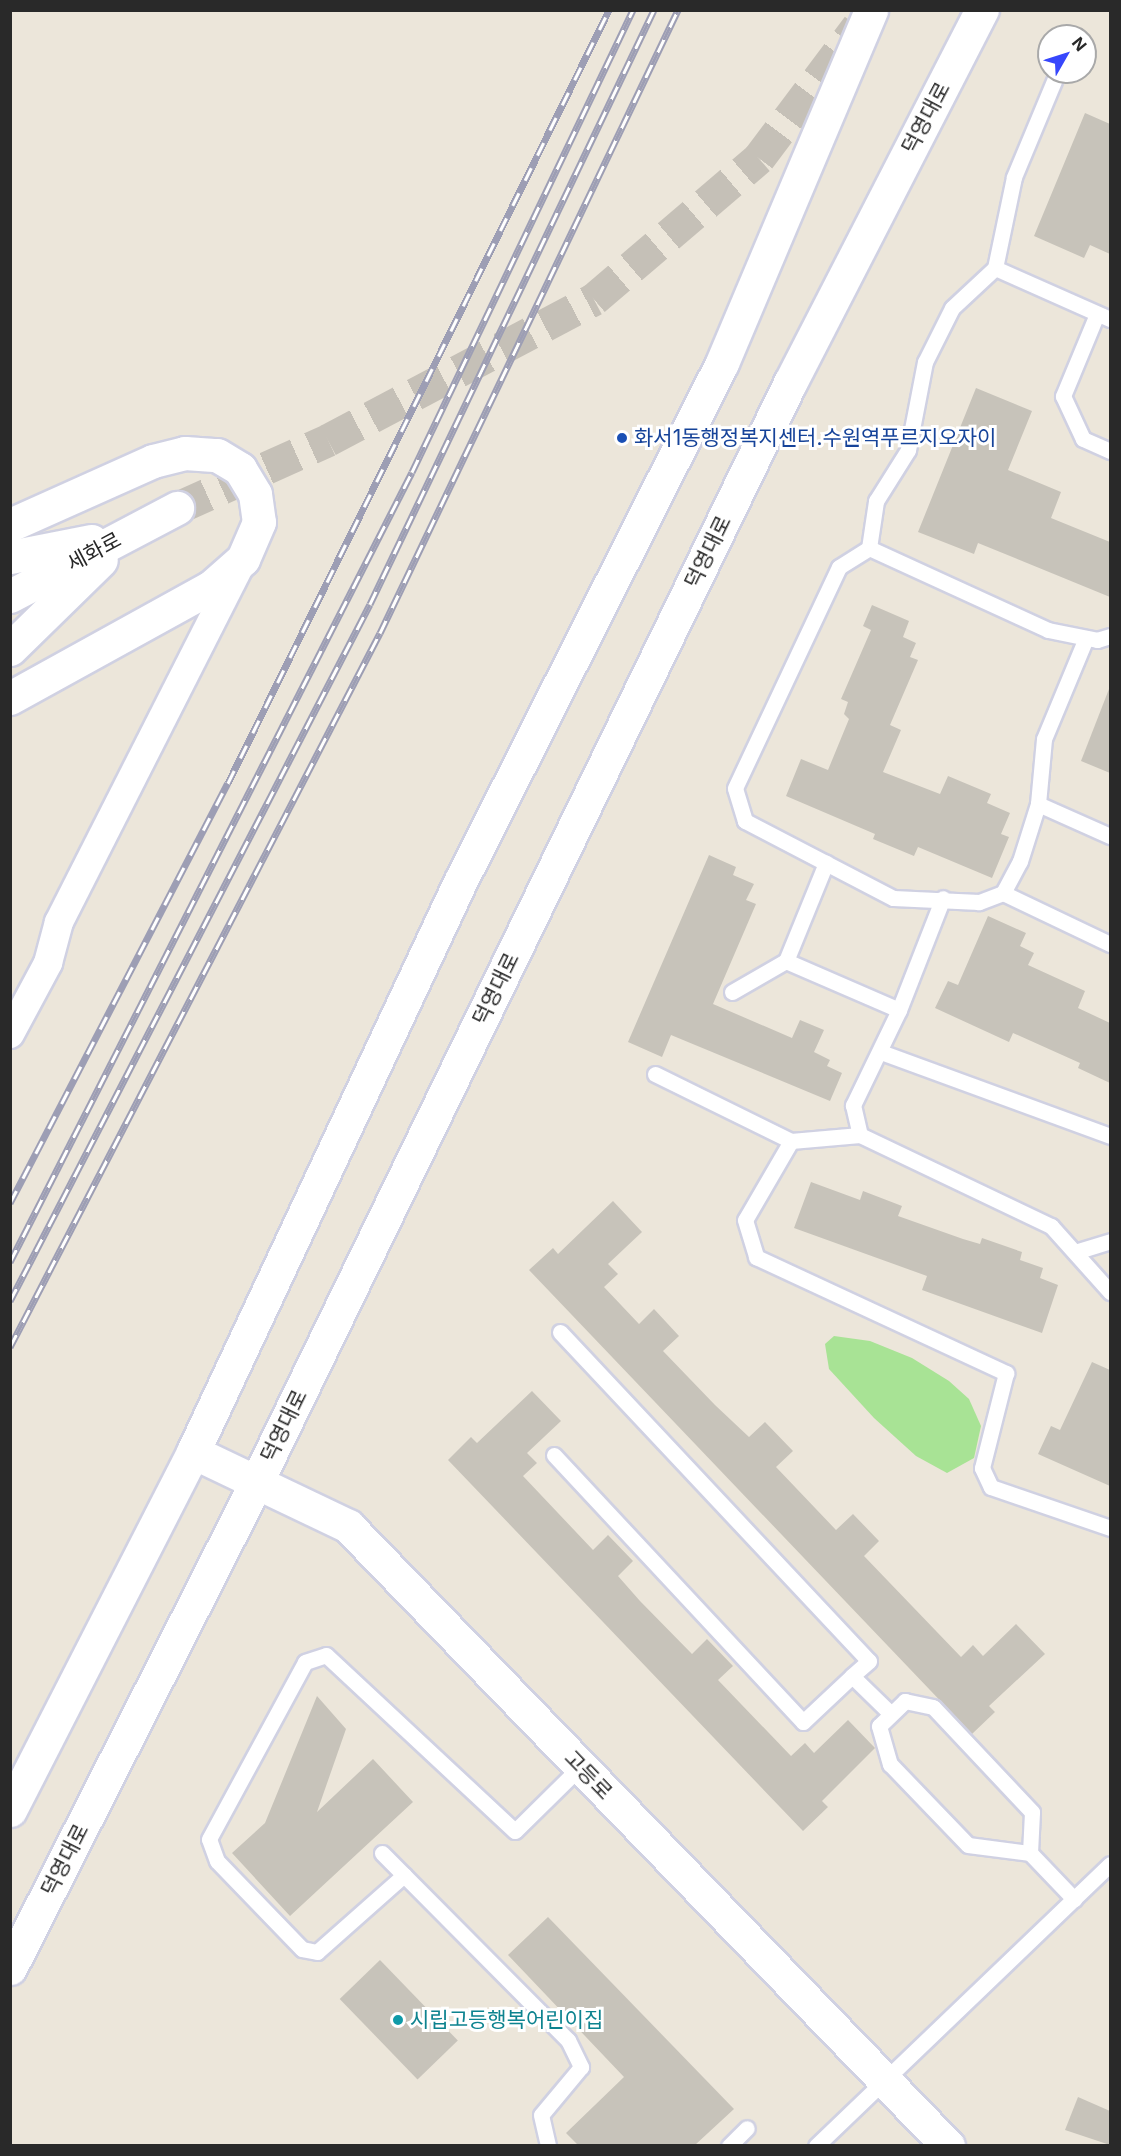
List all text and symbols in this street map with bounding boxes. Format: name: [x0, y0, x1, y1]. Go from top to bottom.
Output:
north arrow: [1037, 24, 1097, 84]
text: N: [1068, 33, 1091, 55]
street label: 덕영대로: [897, 78, 955, 158]
place label: 화서1동행정복지센터.수원역푸르지오자이: [634, 425, 996, 451]
marker: 화서1동행정복지센터.수원역푸르지오자이: [615, 431, 629, 445]
street label: 덕영대로: [680, 512, 736, 592]
street label: 세화로: [62, 527, 126, 577]
street label: 덕영대로: [468, 949, 524, 1029]
street label: 덕영대로: [256, 1386, 312, 1466]
street label: 고등로: [559, 1745, 617, 1805]
street label: 덕영대로: [36, 1820, 94, 1900]
place label: 시립고등행복어린이집: [410, 2007, 603, 2033]
marker: 시립고등행복어린이집: [391, 2013, 405, 2027]

